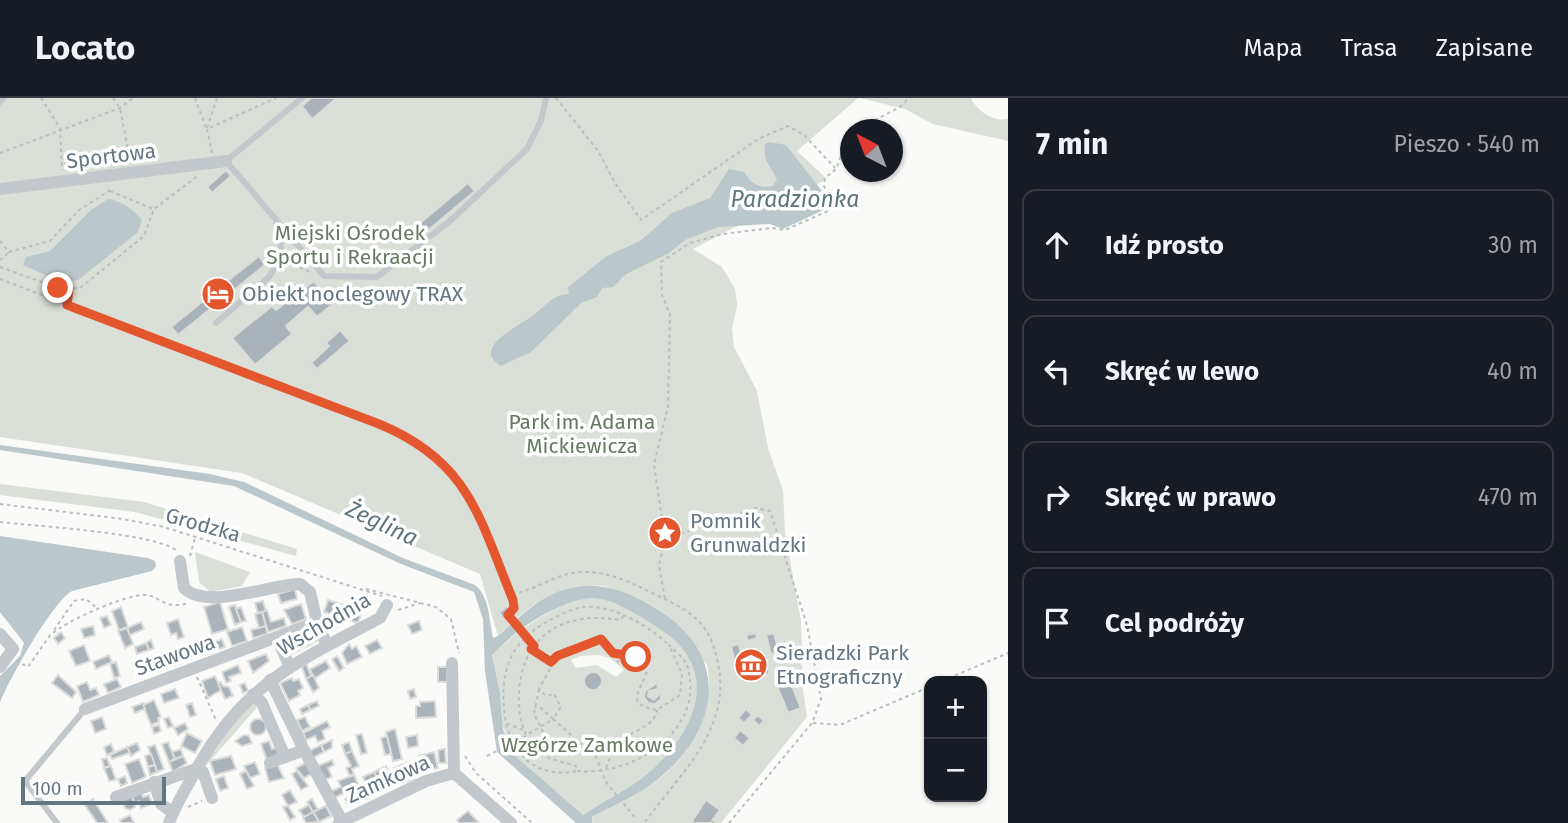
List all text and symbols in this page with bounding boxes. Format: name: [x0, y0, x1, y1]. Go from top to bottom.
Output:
text: Locato: [35, 28, 135, 68]
text: Mapa: [1244, 34, 1303, 62]
text: Trasa: [1341, 34, 1398, 62]
text: Zapisane: [1436, 34, 1533, 62]
north arrow: [840, 119, 903, 182]
text: 7 min: [1036, 126, 1108, 162]
text: Pieszo · 540 m: [1393, 130, 1540, 158]
street label: Sportowa: [65, 138, 157, 174]
water label: Paradzionka: [731, 185, 859, 213]
park label: Miejski Ośrodek Sportu i Rekraacji: [266, 220, 434, 270]
icon: ahead: [1038, 226, 1076, 264]
text: Idź prosto: [1105, 230, 1224, 261]
text: 30 m: [1488, 231, 1538, 259]
route end: [42, 272, 73, 303]
hotel icon: Obiekt noclegowy TRAX: [199, 275, 237, 313]
place label: Obiekt noclegowy TRAX: [242, 281, 464, 307]
icon: left: [1038, 352, 1076, 390]
text: Skręć w lewo: [1105, 356, 1259, 387]
text: 40 m: [1487, 357, 1538, 385]
park label: Park im. Adama Mickiewicza: [509, 409, 655, 459]
icon: right: [1038, 478, 1076, 516]
text: Skręć w prawo: [1105, 482, 1276, 513]
text: 470 m: [1478, 483, 1538, 511]
water label: Żeglina: [341, 494, 422, 552]
street label: Grodzka: [163, 502, 243, 548]
place label: Pomnik Grunwaldzki: [690, 508, 806, 558]
place icon: Pomnik Grunwaldzki: [646, 514, 684, 552]
street label: Wschodnia: [273, 587, 375, 661]
icon: arrive: [1038, 604, 1076, 642]
text: Cel podróży: [1105, 608, 1244, 639]
street label: Stawowa: [131, 628, 219, 682]
place label: Sieradzki Park Etnograficzny: [776, 640, 909, 690]
route start: [620, 641, 651, 672]
museum icon: Sieradzki Park Etnograficzny: [732, 646, 770, 684]
map controls: [924, 676, 987, 802]
button: +: [924, 676, 987, 739]
park label: Wzgórze Zamkowe: [501, 732, 673, 758]
button: −: [924, 739, 987, 802]
street label: Zamkowa: [342, 749, 434, 809]
scale bar: [21, 774, 166, 806]
text: 100 m: [32, 777, 83, 800]

